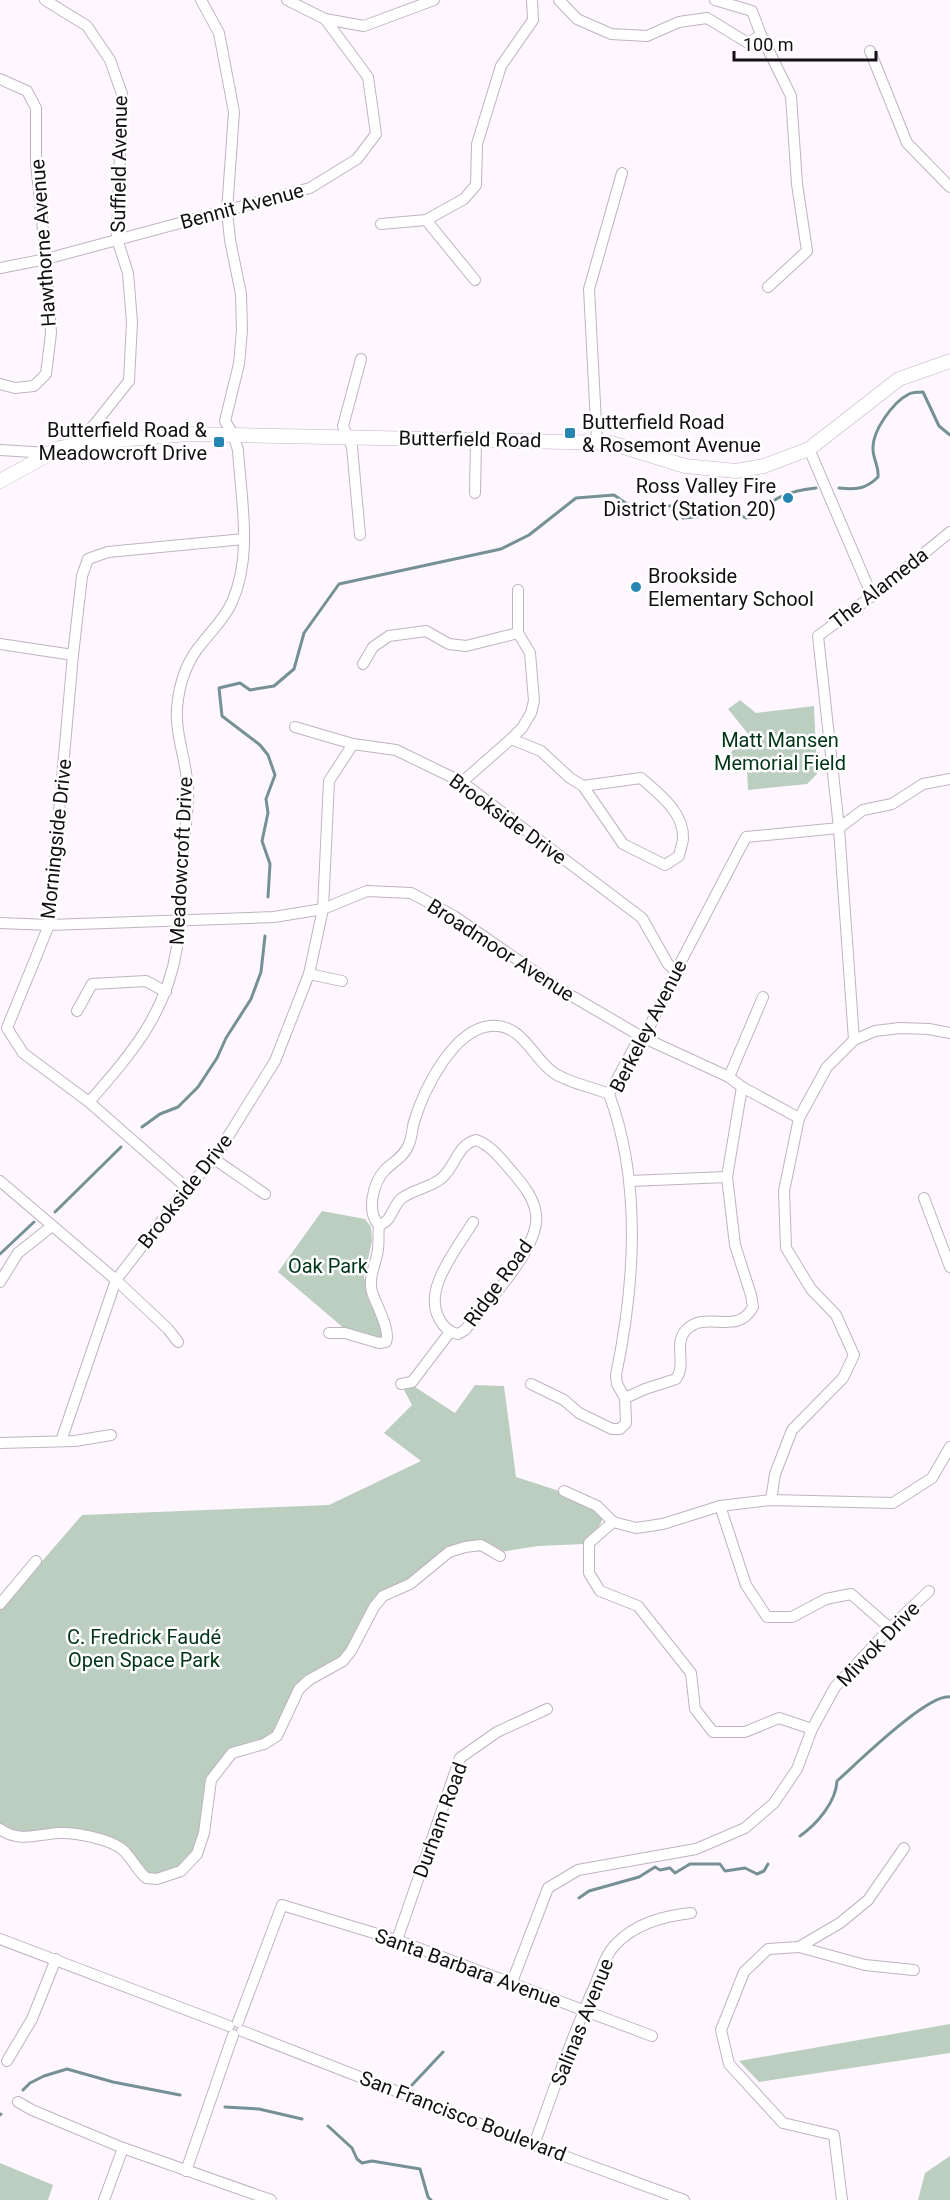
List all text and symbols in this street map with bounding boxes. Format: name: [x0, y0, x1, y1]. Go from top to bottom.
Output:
scale bar: [734, 24, 876, 62]
text: 100 m: [743, 34, 794, 55]
street label: Suffield Avenue: [106, 95, 132, 233]
street label: Hawthorne Avenue: [25, 158, 61, 328]
street label: Bennit Avenue: [178, 178, 306, 234]
place label: Butterfield Road & Rosemont Avenue: [582, 410, 761, 457]
place label: Butterfield Road & Meadowcroft Drive: [38, 418, 208, 465]
street label: Butterfield Road: [398, 426, 542, 452]
marker: Butterfield Road & Rosemont Avenue: [563, 426, 577, 440]
marker: Butterfield Road & Meadowcroft Drive: [212, 435, 226, 449]
place label: Ross Valley Fire District (Station 20): [603, 474, 776, 521]
marker: Ross Valley Fire District (Station 20): [781, 491, 795, 505]
street label: The Alameda: [825, 542, 933, 634]
place label: Brookside Elementary School: [648, 564, 814, 611]
marker: Brookside Elementary School: [629, 580, 643, 594]
park label: Matt Mansen Memorial Field: [714, 728, 846, 775]
street label: Morningside Drive: [36, 758, 76, 920]
street label: Brookside Drive: [445, 768, 571, 870]
street label: Meadowcroft Drive: [165, 776, 197, 946]
street label: Broadmoor Avenue: [423, 894, 579, 1006]
street label: Berkeley Avenue: [604, 956, 692, 1096]
street label: Brookside Drive: [133, 1129, 237, 1253]
street label: Ridge Road: [459, 1235, 537, 1331]
park label: Oak Park: [288, 1254, 369, 1278]
street label: Miwok Drive: [832, 1597, 924, 1691]
park label: C. Fredrick Faudé Open Space Park: [67, 1625, 221, 1672]
street label: Durham Road: [408, 1759, 472, 1881]
street label: Santa Barbara Avenue: [372, 1923, 564, 2013]
street label: Salinas Avenue: [546, 1955, 618, 2089]
street label: San Francisco Boulevard: [357, 2066, 569, 2166]

